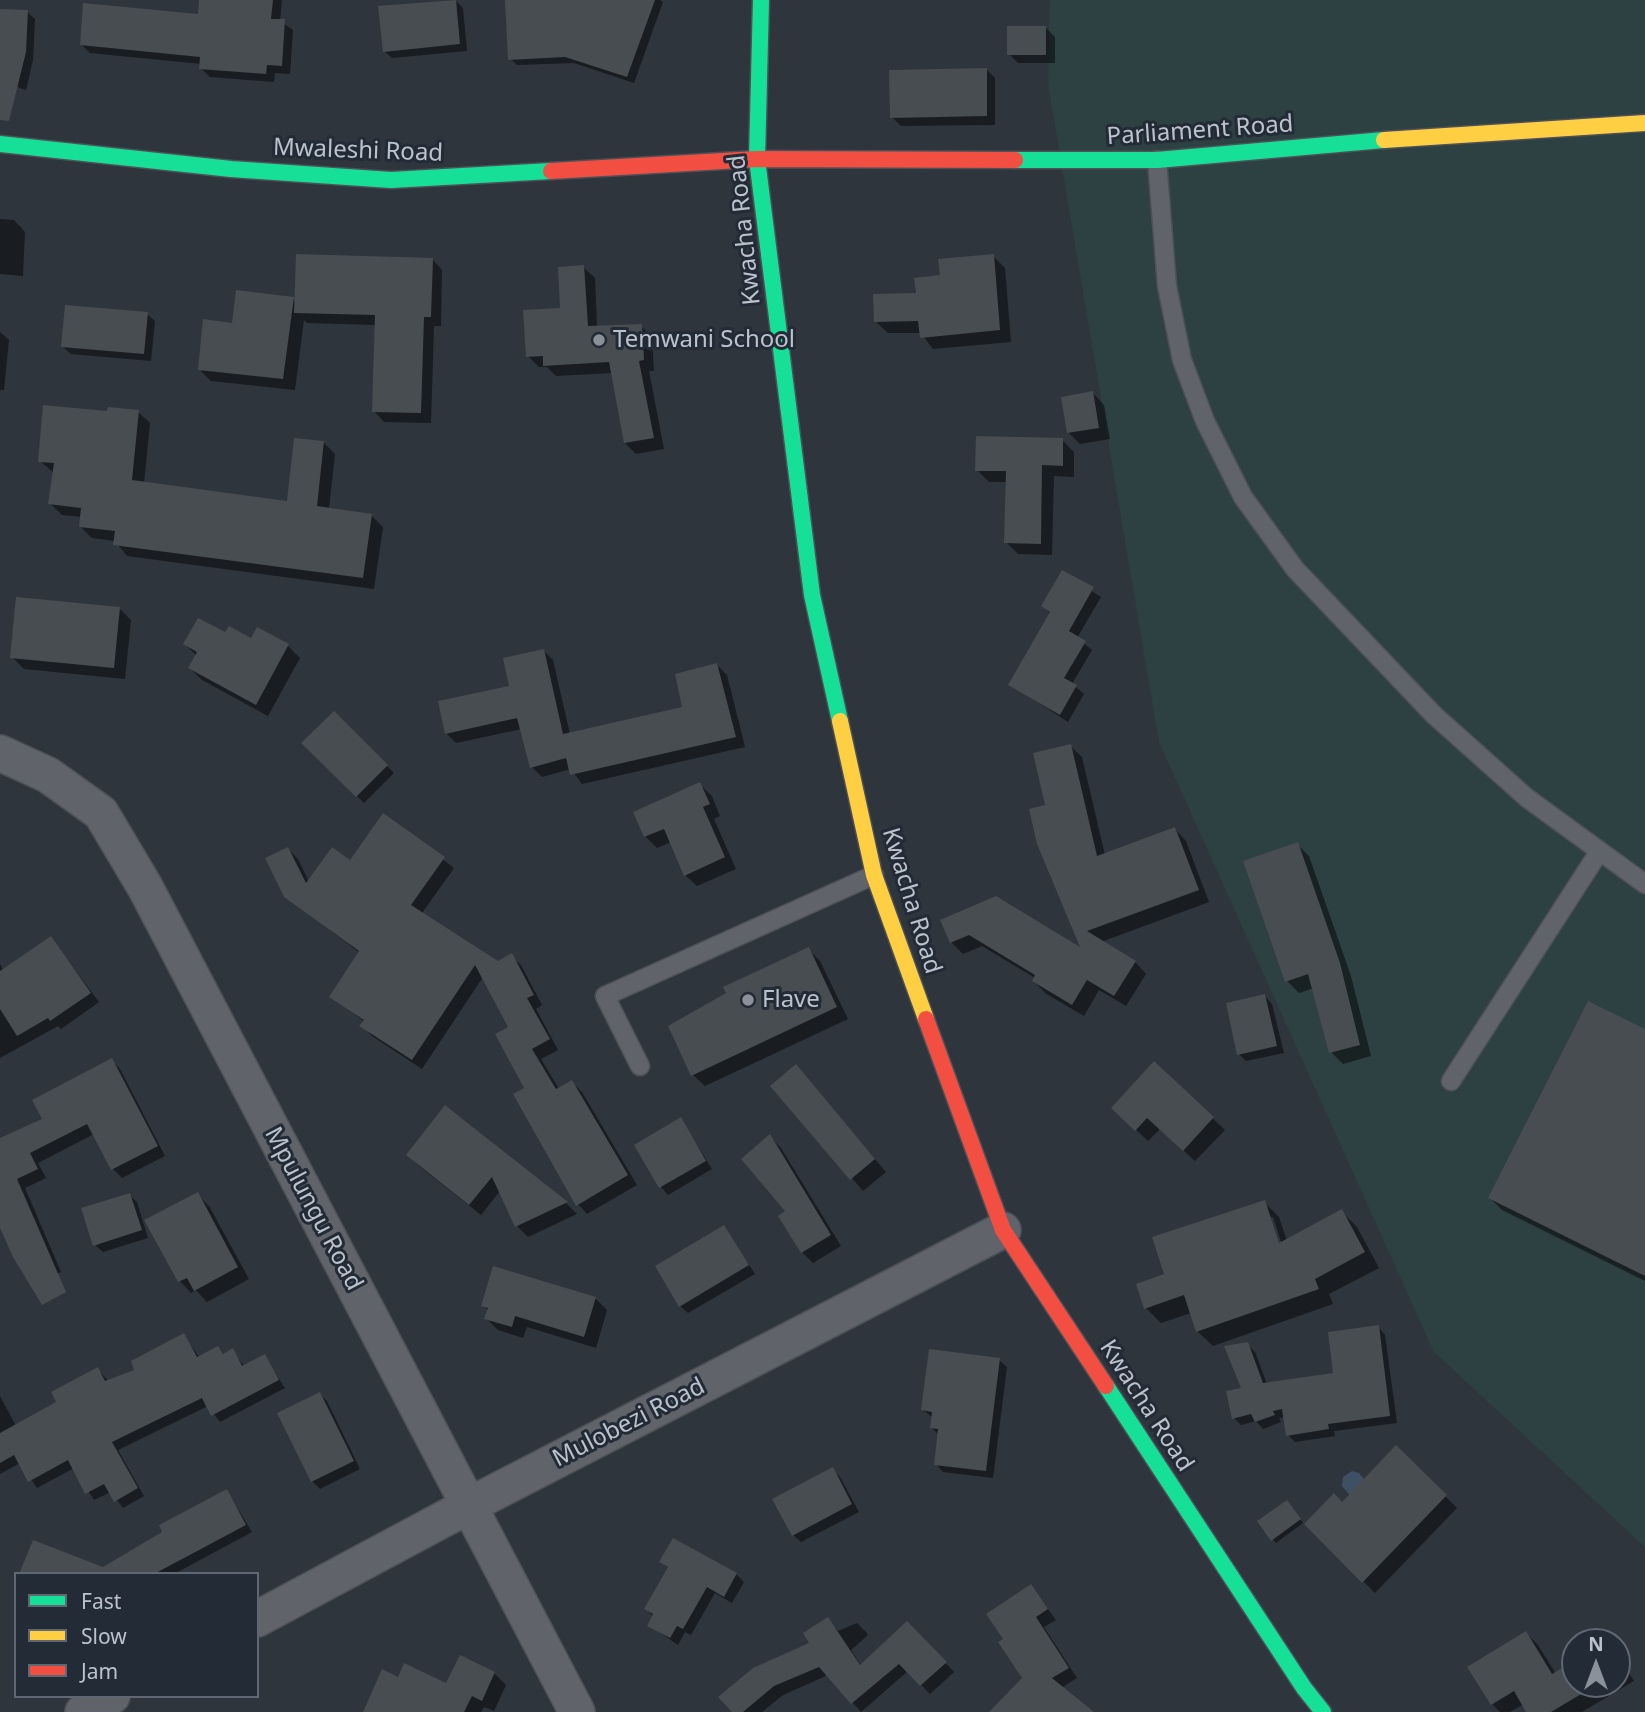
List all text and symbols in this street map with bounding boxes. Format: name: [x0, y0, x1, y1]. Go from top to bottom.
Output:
street label: Parliament Road: [1106, 110, 1294, 152]
street label: Mwaleshi Road: [272, 134, 444, 168]
street label: Kwacha Road: [723, 153, 767, 307]
place label: Temwani School: [613, 326, 795, 354]
marker: Temwani School: [591, 332, 607, 348]
street label: Kwacha Road: [875, 825, 947, 977]
place label: Flave: [762, 986, 820, 1014]
marker: Flave: [740, 992, 756, 1008]
street label: Mpulungu Road: [258, 1122, 368, 1296]
street label: Kwacha Road: [1093, 1335, 1199, 1477]
street label: Mulobezi Road: [548, 1372, 710, 1474]
legend: [14, 1572, 259, 1698]
text: Fast: [81, 1587, 121, 1615]
text: Slow: [81, 1622, 127, 1650]
north arrow: [1561, 1628, 1631, 1698]
text: N: [1588, 1631, 1604, 1657]
text: Jam: [81, 1657, 118, 1685]

